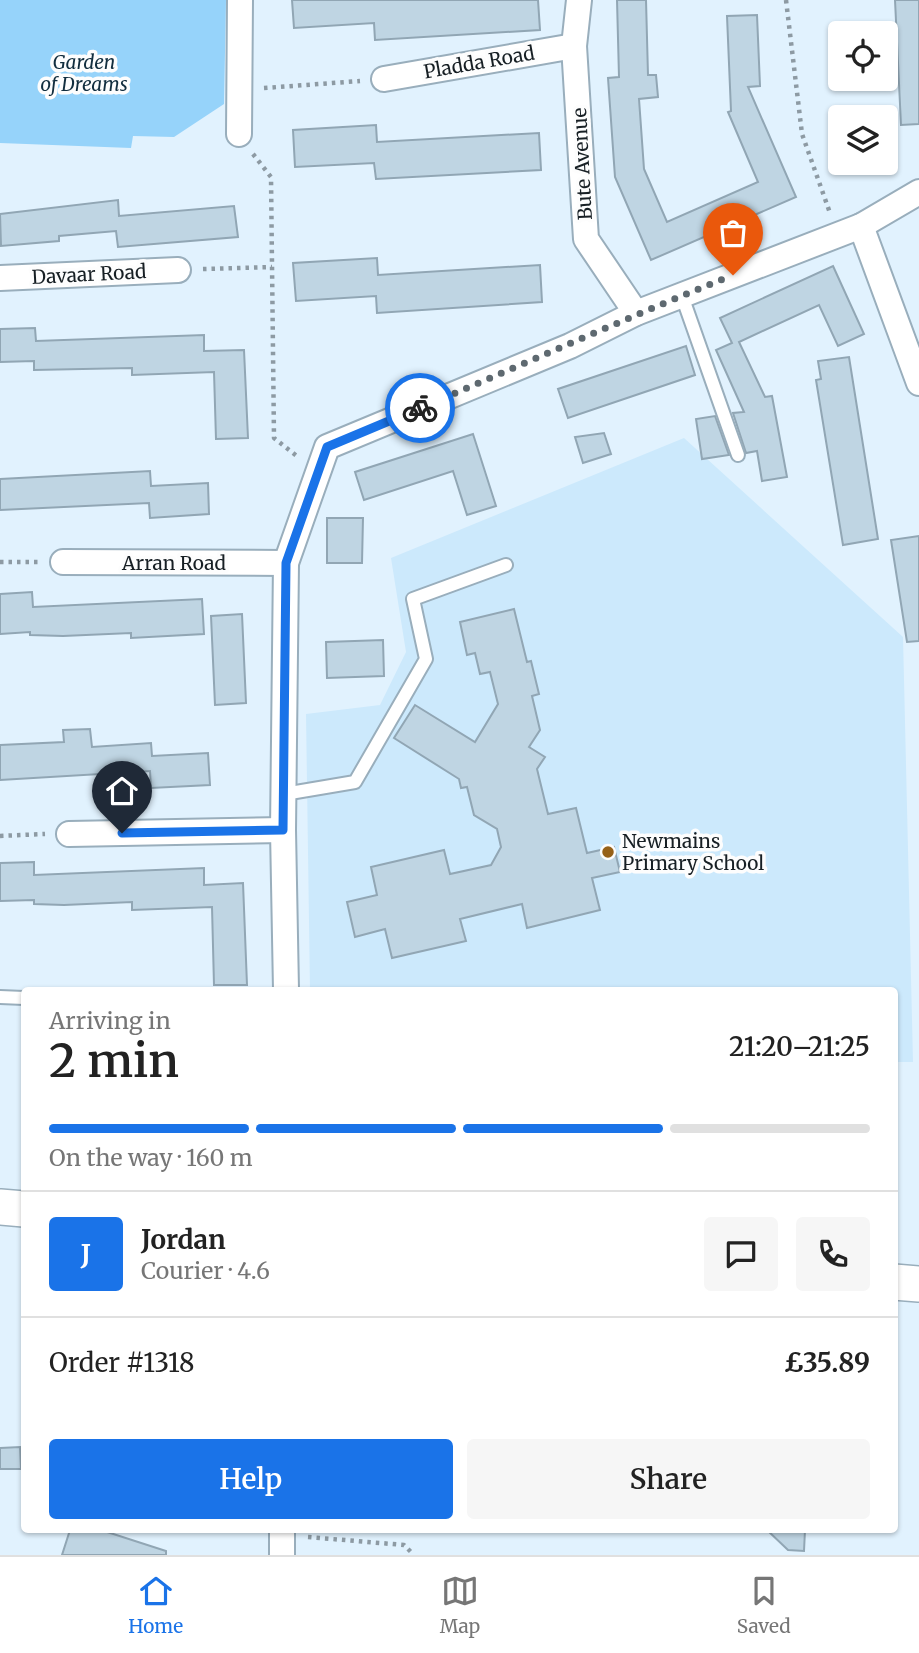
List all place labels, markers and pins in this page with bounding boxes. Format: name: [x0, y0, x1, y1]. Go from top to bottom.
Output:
pin: [703, 203, 763, 275]
pin: [92, 761, 152, 833]
place label: Newmains Primary School: [622, 829, 764, 875]
marker: Newmains Primary School: [600, 844, 616, 860]

